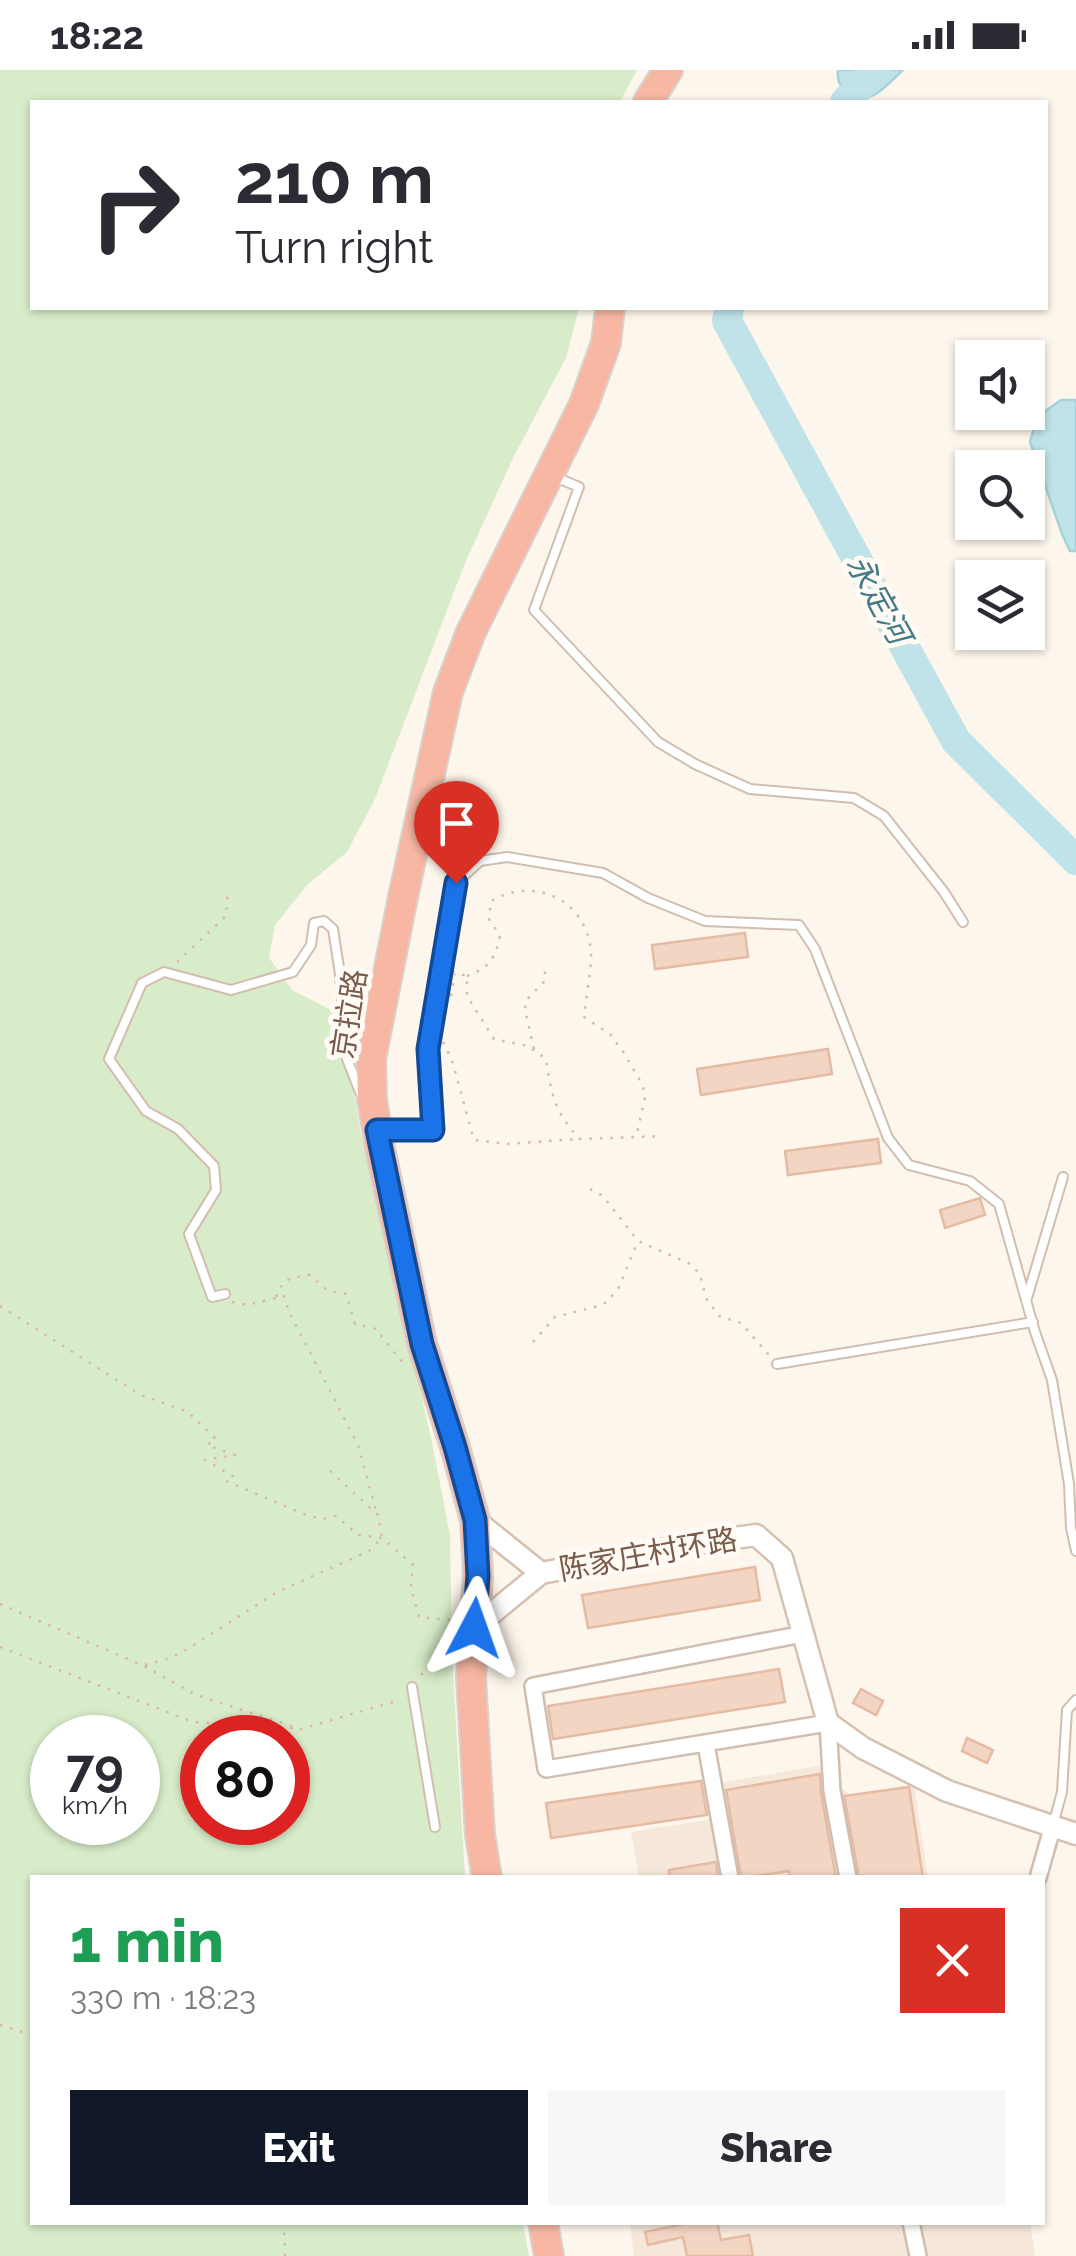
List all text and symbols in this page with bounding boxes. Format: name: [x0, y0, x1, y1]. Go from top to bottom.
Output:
text: 18:22: [50, 13, 144, 58]
text: 210 m: [235, 137, 434, 219]
icon: right: [70, 140, 200, 270]
text: Turn right: [235, 221, 433, 274]
map controls: [955, 340, 1045, 650]
button: sound: [955, 340, 1045, 430]
button: search: [955, 450, 1045, 540]
water label: 永定河: [840, 548, 921, 655]
button: layers: [955, 560, 1045, 650]
pin: [414, 781, 499, 884]
icon: arrive: [429, 796, 484, 851]
street label: 京拉路: [325, 967, 373, 1061]
street label: 陈家庄村环路: [556, 1521, 740, 1587]
position arrow: [422, 1576, 526, 1680]
speed limit sign: 80: [180, 1715, 310, 1845]
text: 79: [66, 1738, 124, 1797]
text: km/h: [62, 1790, 128, 1820]
text: 1 min: [70, 1906, 224, 1976]
button: close: [900, 1908, 1005, 2013]
text: 330 m · 18:23: [70, 1979, 256, 2016]
button: Exit: [70, 2090, 528, 2205]
button: Share: [548, 2090, 1005, 2205]

